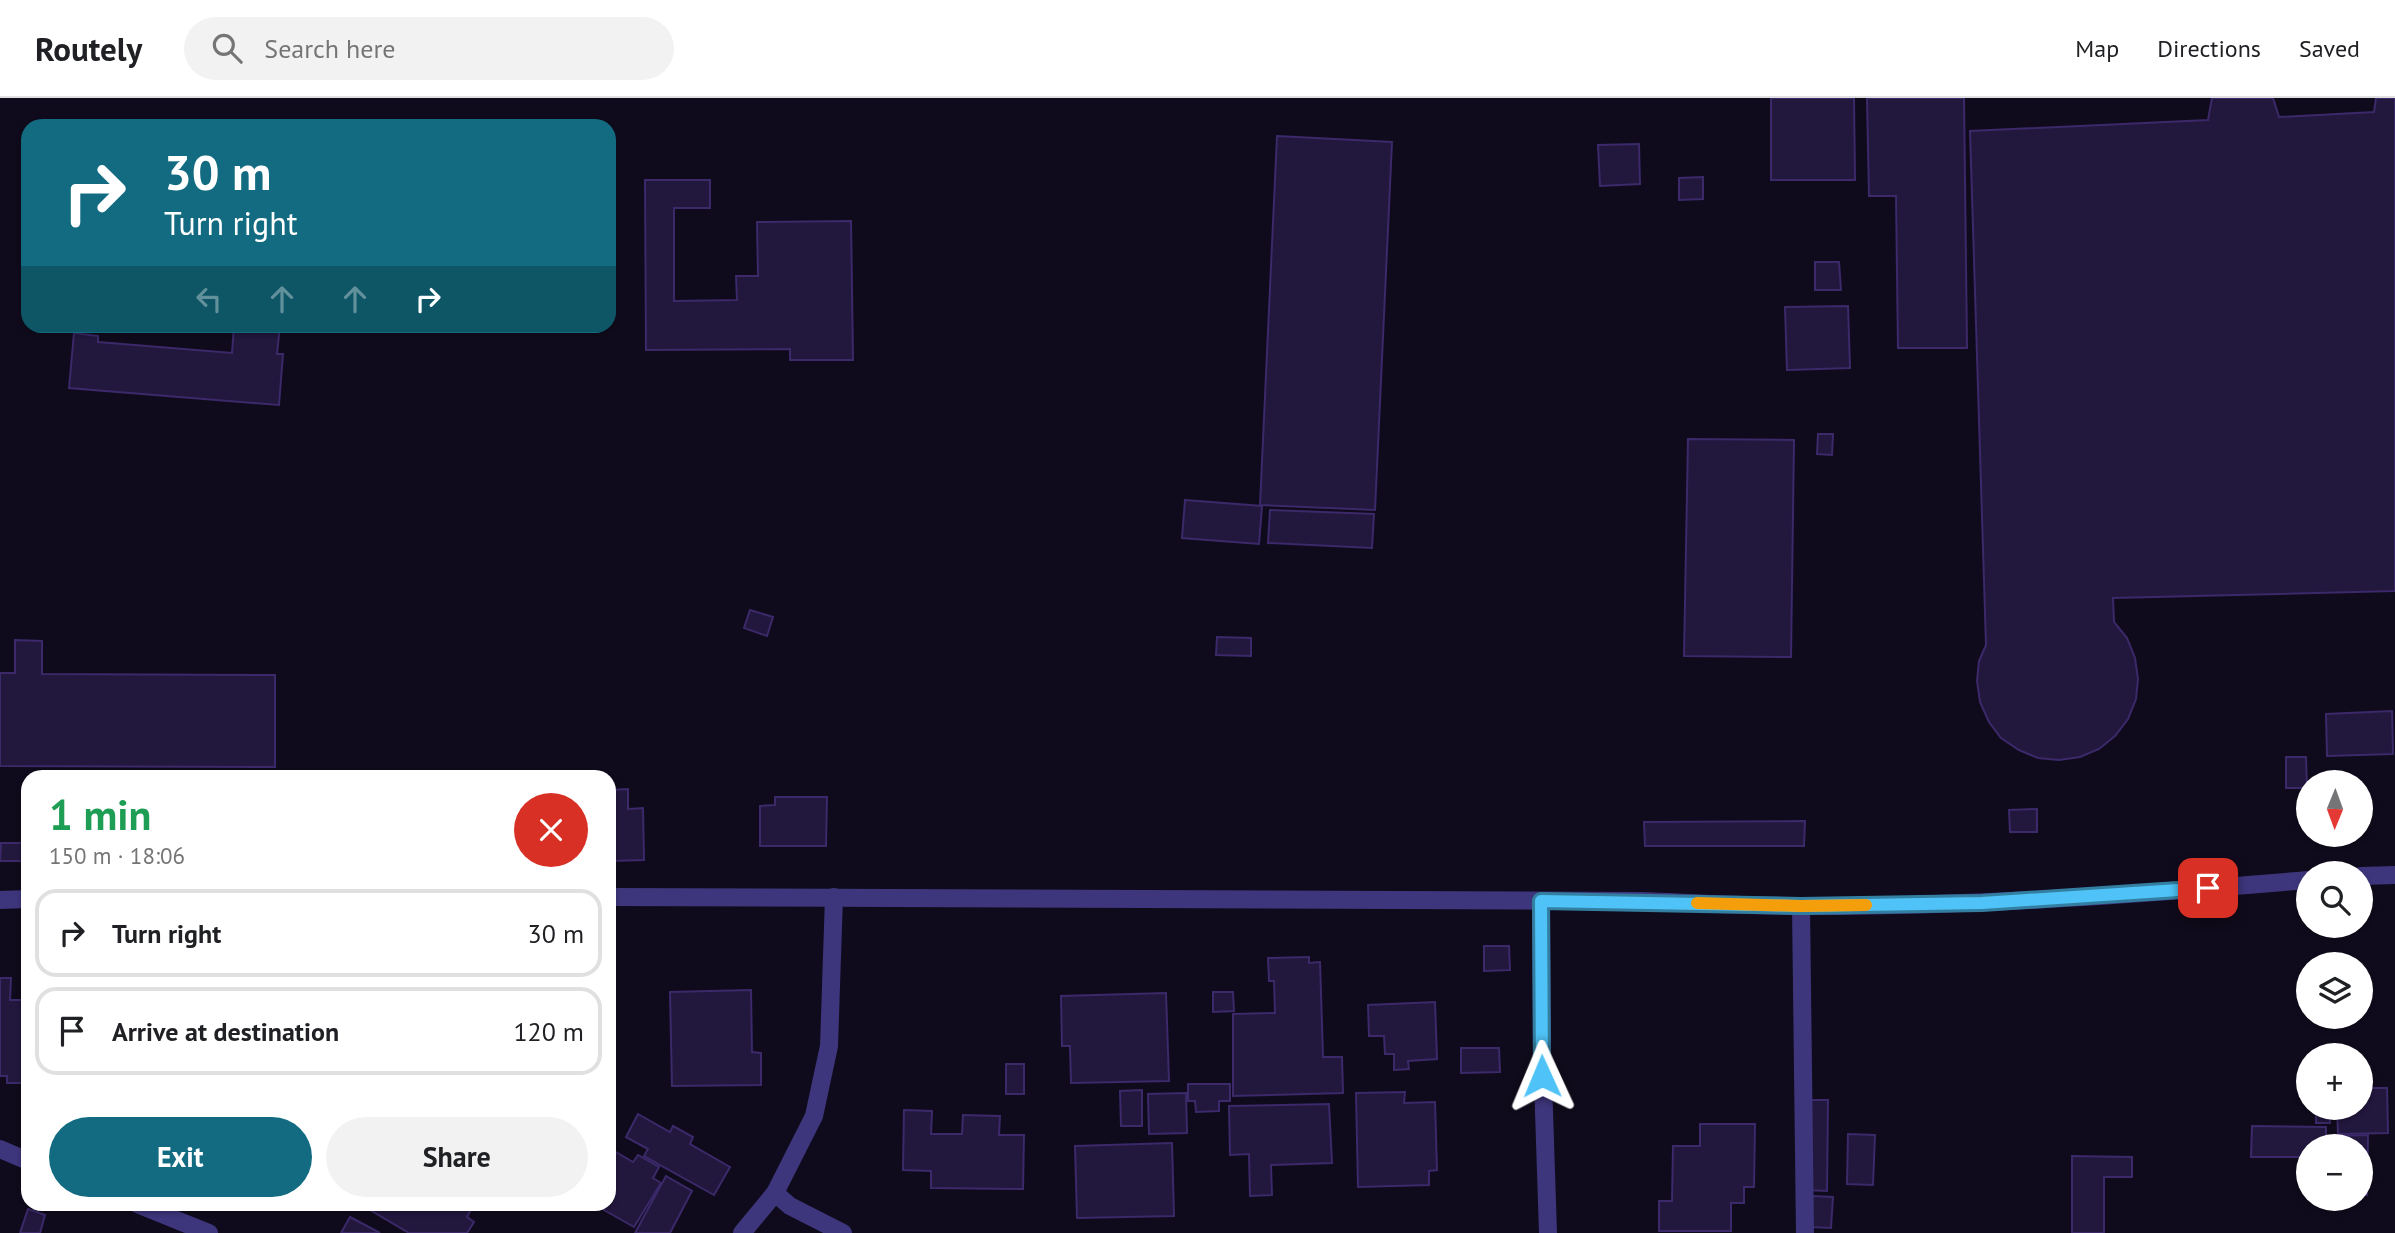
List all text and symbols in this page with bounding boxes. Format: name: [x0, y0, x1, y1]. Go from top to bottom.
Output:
search box: [184, 17, 674, 80]
text: Routely: [35, 27, 142, 70]
icon: search: [208, 29, 246, 67]
text: Search here: [264, 32, 395, 65]
text: Map: [2075, 33, 2119, 64]
text: Directions: [2157, 33, 2261, 64]
text: Saved: [2299, 33, 2360, 64]
text: 30 m: [164, 140, 271, 204]
icon: right: [49, 147, 140, 238]
text: Turn right: [164, 202, 298, 244]
icon: left: [190, 280, 228, 318]
icon: ahead: [263, 280, 301, 318]
icon: ahead: [336, 280, 374, 318]
icon: right: [409, 280, 447, 318]
north arrow: [2296, 770, 2373, 847]
map controls: [2296, 770, 2373, 1211]
text: 1 min: [49, 787, 151, 842]
button: close: [514, 793, 588, 867]
text: 150 m · 18:06: [49, 841, 185, 870]
pin: [2178, 858, 2238, 918]
button: search: [2296, 861, 2373, 938]
icon: arrive: [2189, 869, 2227, 907]
icon: right: [53, 914, 91, 952]
text: Turn right: [112, 917, 221, 950]
text: 30 m: [528, 917, 584, 950]
button: layers: [2296, 952, 2373, 1029]
icon: arrive: [53, 1012, 91, 1050]
text: Arrive at destination: [112, 1015, 339, 1048]
text: 120 m: [513, 1015, 584, 1048]
position arrow: [1505, 1039, 1579, 1113]
button: +: [2296, 1043, 2373, 1120]
button: Exit: [49, 1117, 312, 1197]
button: Share: [326, 1117, 588, 1197]
button: −: [2296, 1134, 2373, 1211]

